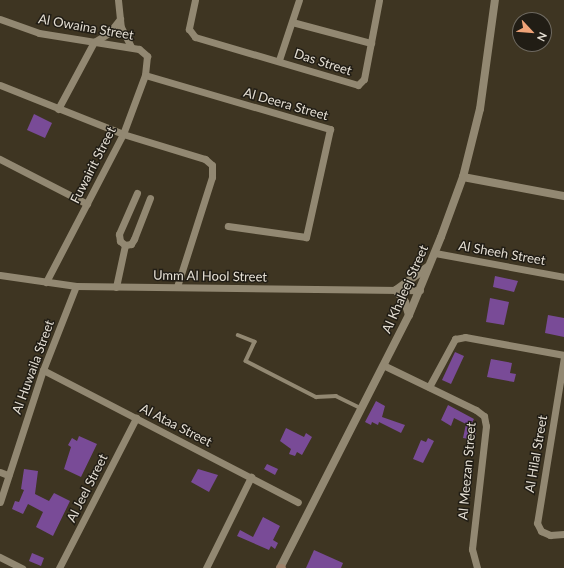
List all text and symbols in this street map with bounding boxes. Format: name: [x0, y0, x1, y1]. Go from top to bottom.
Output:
street label: Al Owaina Street: [37, 11, 135, 43]
north arrow: [512, 12, 552, 52]
text: N: [535, 30, 550, 44]
street label: Das Street: [292, 45, 354, 79]
street label: Al Deera Street: [242, 84, 330, 124]
street label: Fuwairit Street: [67, 124, 119, 206]
street label: Al Sheeh Street: [457, 238, 547, 268]
street label: Al Khaleej Street: [379, 242, 431, 336]
street label: Umm Al Hool Street: [153, 267, 267, 285]
street label: Al Huwaila Street: [9, 318, 57, 416]
street label: Al Ataa Street: [137, 400, 215, 450]
street label: Al Hilal Street: [522, 414, 550, 494]
street label: Al Meezan Street: [455, 422, 479, 520]
street label: Al Jeel Street: [63, 451, 111, 525]

